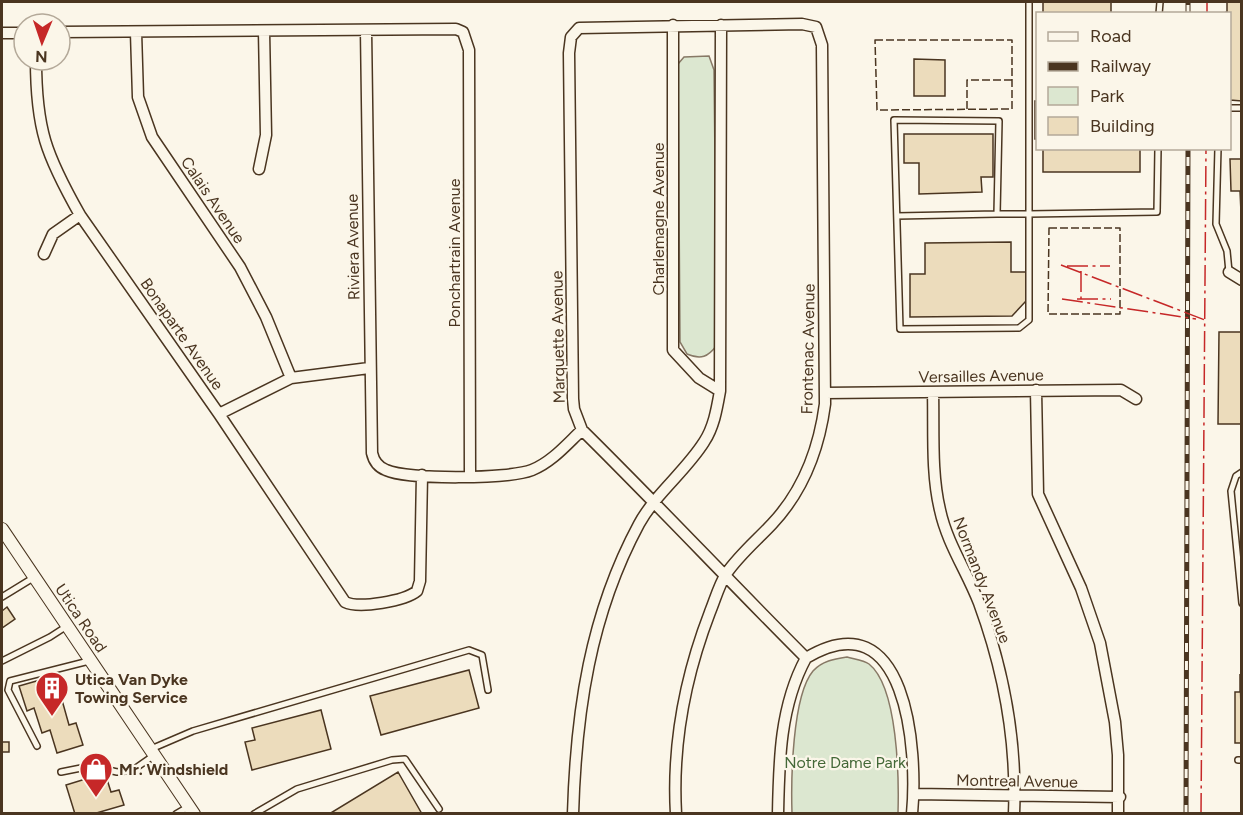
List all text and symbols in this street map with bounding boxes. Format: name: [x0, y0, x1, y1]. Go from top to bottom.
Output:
north arrow: [12, 12, 72, 72]
legend: [1036, 12, 1231, 150]
text: Road: [1090, 25, 1131, 47]
text: N: [35, 47, 48, 66]
text: Railway: [1090, 55, 1152, 77]
text: Park: [1090, 85, 1125, 107]
text: Building: [1090, 115, 1155, 137]
street label: Charlemagne Avenue: [649, 142, 668, 296]
street label: Calais Avenue: [177, 153, 249, 247]
street label: Ponchartrain Avenue: [445, 178, 464, 327]
street label: Riviera Avenue: [343, 194, 363, 300]
street label: Marquette Avenue: [547, 270, 569, 404]
street label: Bonaparte Avenue: [136, 274, 228, 394]
street label: Frontenac Avenue: [797, 283, 819, 415]
street label: Versailles Avenue: [918, 365, 1044, 387]
street label: Normandy Avenue: [949, 514, 1015, 646]
street label: Utica Road: [51, 580, 111, 656]
building icon: Utica Van Dyke Towing Service: [34, 670, 70, 717]
place label: Utica Van Dyke Towing Service: [75, 670, 188, 707]
shop icon: Mr. Windshield: [78, 751, 114, 798]
park label: Notre Dame Park: [784, 753, 906, 772]
place label: Mr. Windshield: [119, 760, 228, 779]
street label: Montreal Avenue: [956, 770, 1078, 792]

